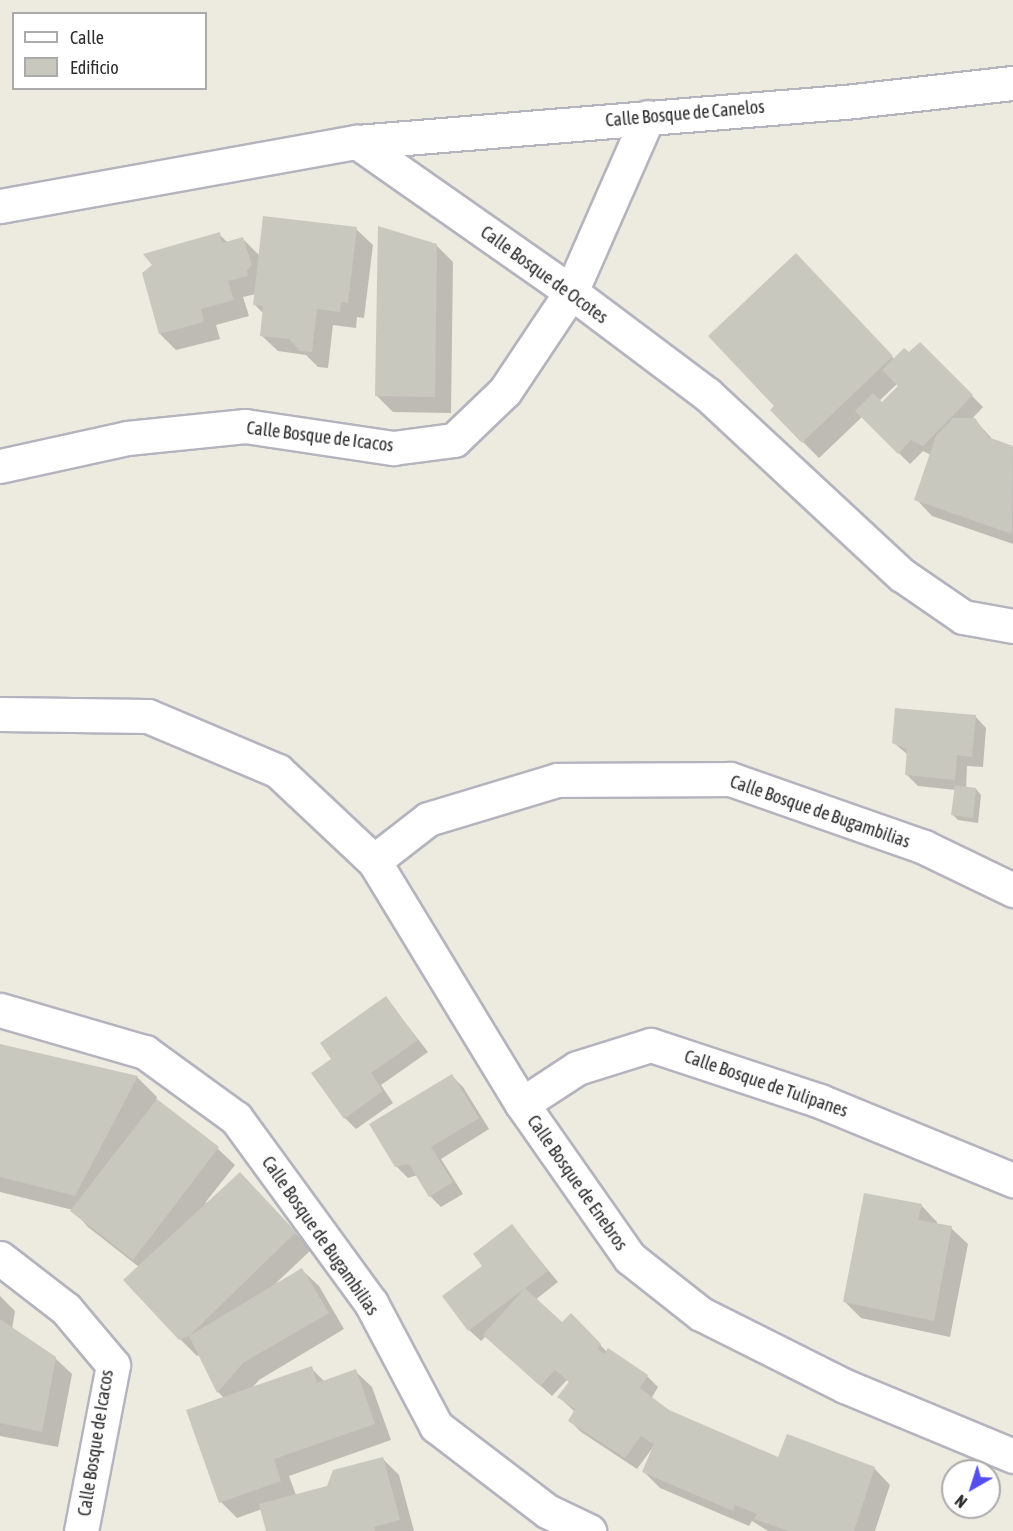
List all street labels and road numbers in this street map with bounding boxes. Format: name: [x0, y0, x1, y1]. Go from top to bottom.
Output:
street label: Calle Bosque de Canelos: [605, 96, 765, 132]
street label: Calle Bosque de Ocotes: [476, 222, 612, 328]
street label: Calle Bosque de Icacos: [245, 417, 395, 457]
street label: Calle Bosque de Bugambilias: [727, 771, 913, 853]
street label: Calle Bosque de Tulipanes: [681, 1046, 851, 1122]
street label: Calle Bosque de Enebros: [522, 1111, 632, 1255]
street label: Calle Bosque de Bugambilias: [257, 1152, 383, 1320]
street label: Calle Bosque de Icacos: [74, 1368, 118, 1518]

